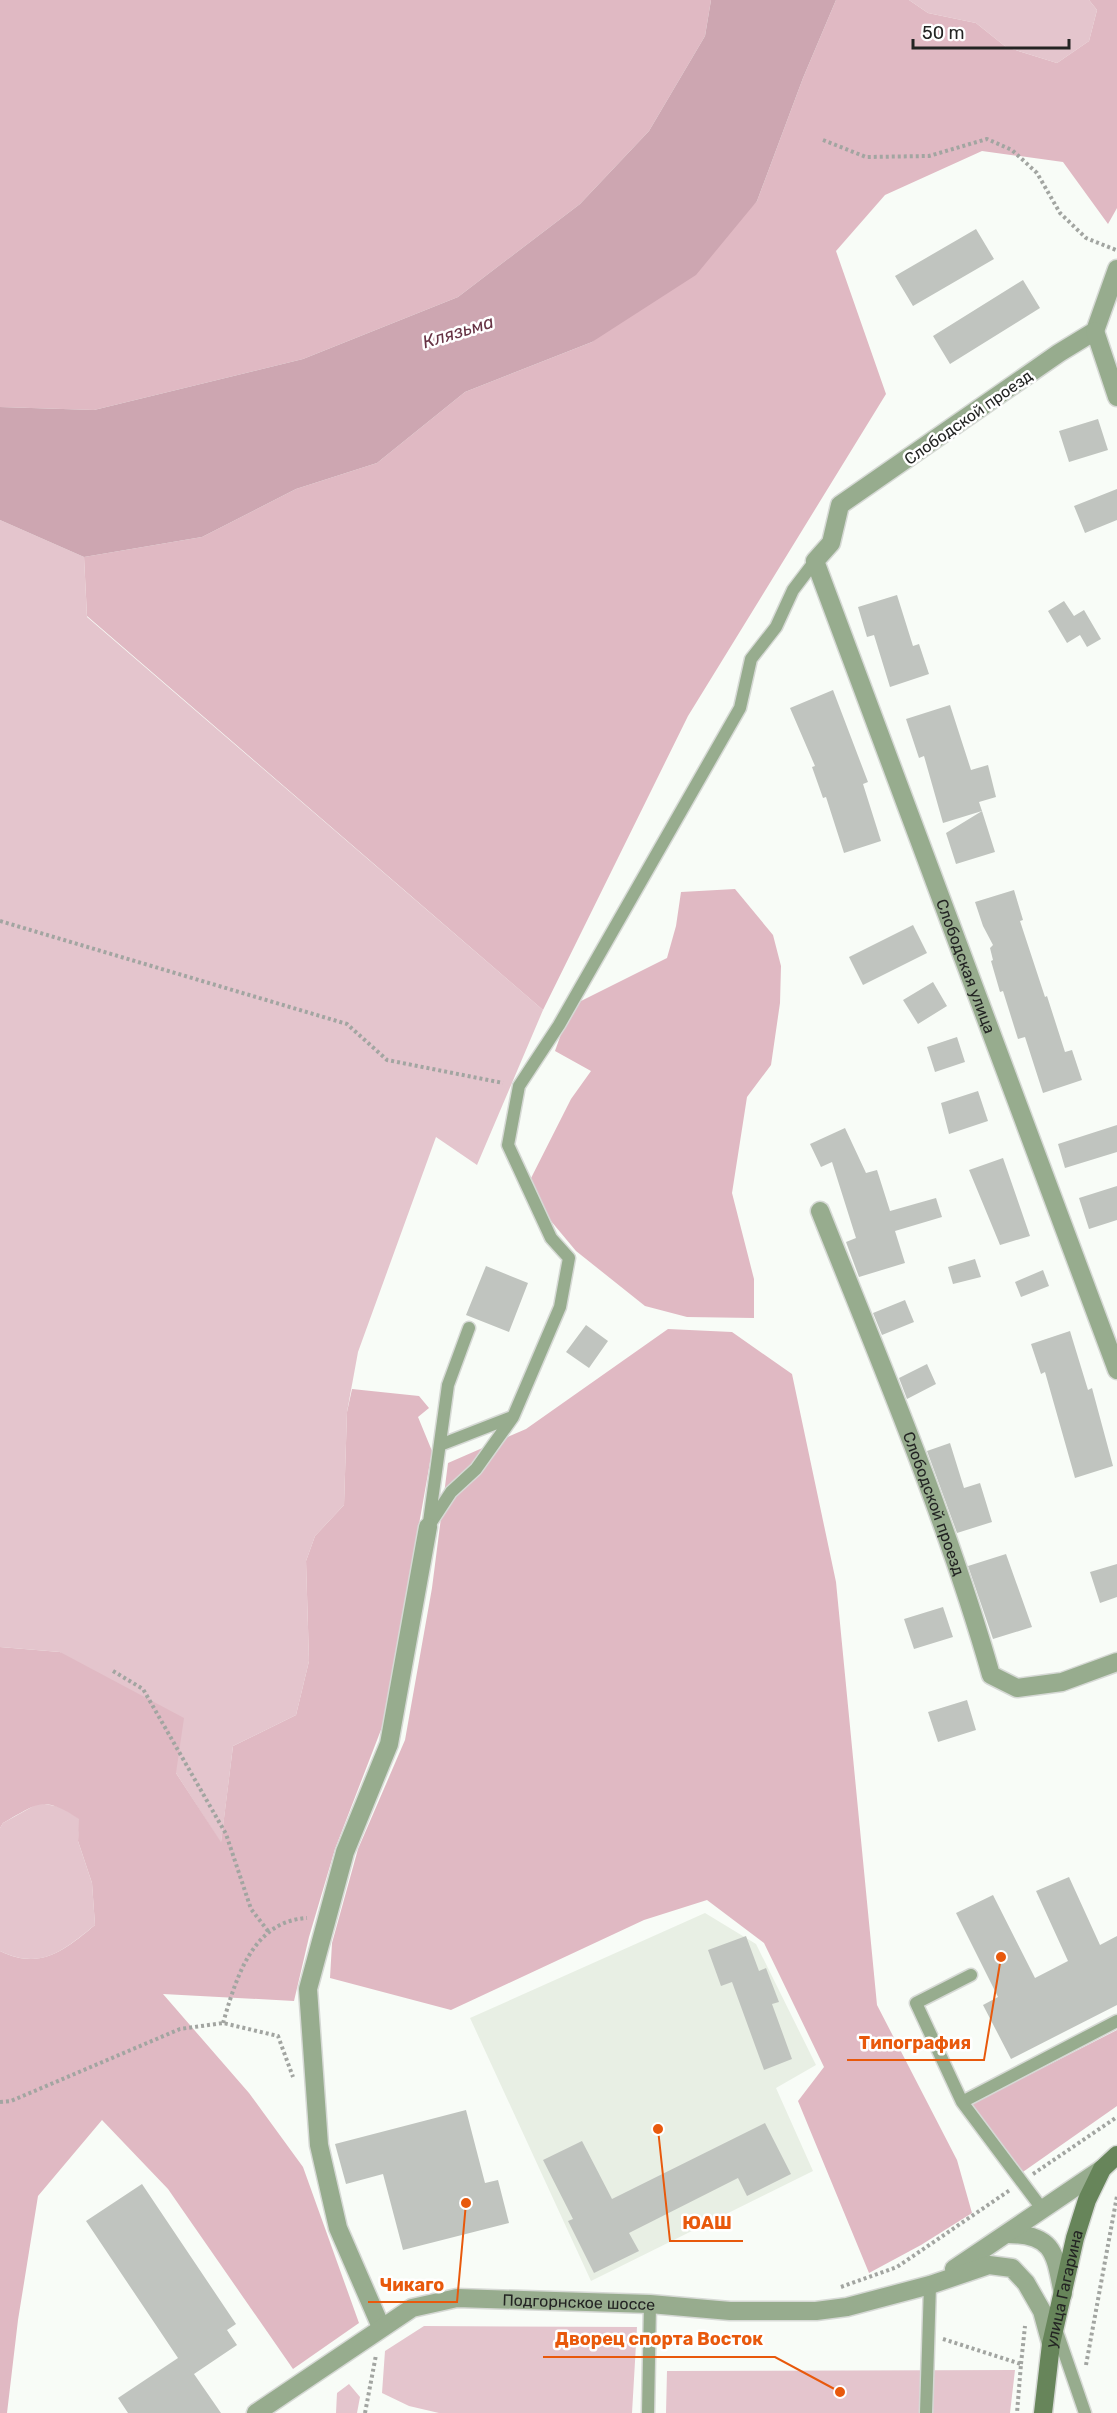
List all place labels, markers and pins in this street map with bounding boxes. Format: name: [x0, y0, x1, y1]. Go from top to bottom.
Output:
callout: Типография: [847, 2024, 984, 2060]
callout: ЮАШ: [670, 2205, 743, 2241]
callout: Чикаго: [368, 2266, 457, 2302]
callout: Дворец спорта Восток: [543, 2321, 775, 2357]

